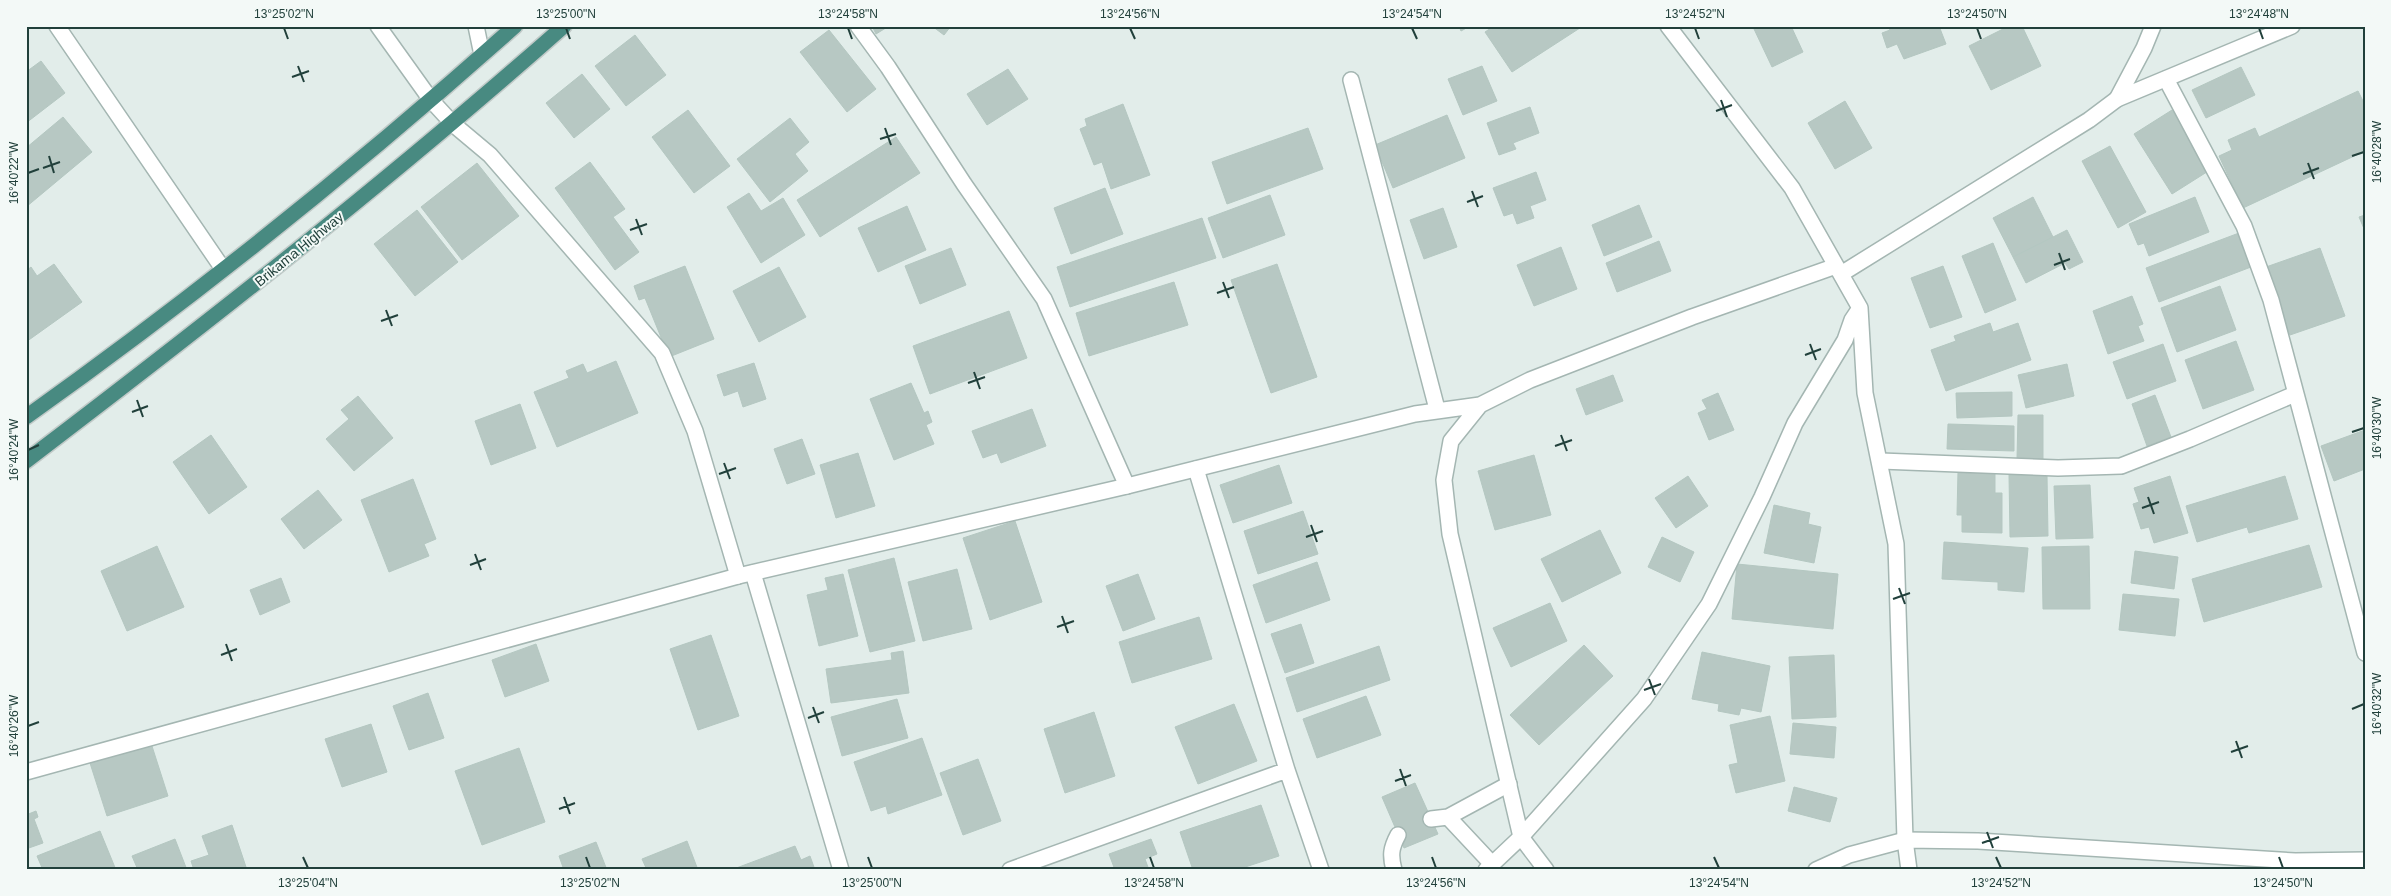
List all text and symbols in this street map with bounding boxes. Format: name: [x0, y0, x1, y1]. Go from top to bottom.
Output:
text: 13°25'02"N: [254, 7, 314, 21]
text: 13°25'00"N: [536, 7, 596, 21]
text: 13°24'58"N: [818, 7, 878, 21]
text: 13°24'56"N: [1100, 7, 1160, 21]
text: 13°24'54"N: [1382, 7, 1442, 21]
text: 13°24'52"N: [1665, 7, 1725, 21]
text: 13°24'50"N: [1947, 7, 2007, 21]
text: 13°24'48"N: [2229, 7, 2289, 21]
text: 16°40'28"W: [2370, 120, 2384, 183]
text: 16°40'22"W: [7, 141, 21, 204]
street label: Brikama Highway: [252, 209, 346, 289]
text: 16°40'30"W: [2370, 396, 2384, 459]
text: 16°40'24"W: [7, 418, 21, 481]
text: 16°40'32"W: [2370, 672, 2384, 735]
text: 16°40'26"W: [7, 694, 21, 757]
text: 13°25'04"N: [278, 876, 338, 890]
text: 13°25'02"N: [560, 876, 620, 890]
text: 13°25'00"N: [842, 876, 902, 890]
text: 13°24'58"N: [1124, 876, 1184, 890]
text: 13°24'56"N: [1406, 876, 1466, 890]
text: 13°24'54"N: [1689, 876, 1749, 890]
text: 13°24'52"N: [1971, 876, 2031, 890]
text: 13°24'50"N: [2253, 876, 2313, 890]

